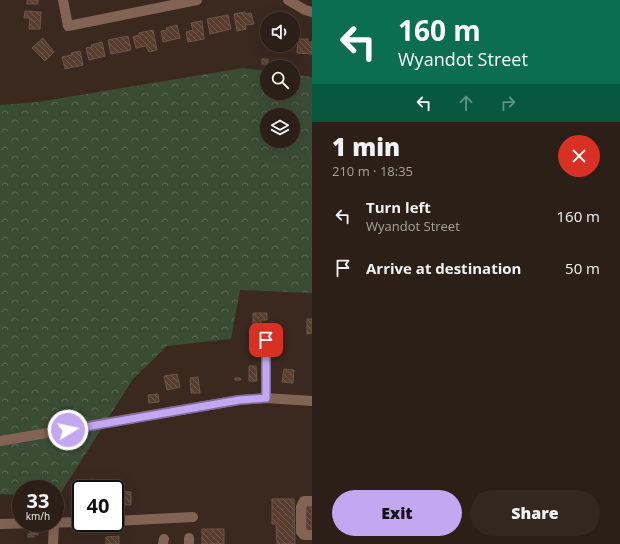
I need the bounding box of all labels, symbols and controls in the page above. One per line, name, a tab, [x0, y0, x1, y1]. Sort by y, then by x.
text: 160 m	[398, 11, 481, 49]
map controls	[260, 12, 300, 148]
button: sound	[260, 12, 300, 52]
icon: left	[332, 16, 384, 68]
text: Wyandot Street	[398, 47, 528, 71]
button: search	[260, 60, 300, 100]
icon: left	[413, 92, 435, 114]
icon: ahead	[455, 92, 477, 114]
icon: right	[497, 92, 519, 114]
button: layers	[260, 108, 300, 148]
text: 1 min	[332, 130, 400, 163]
button: close	[558, 135, 600, 177]
text: 210 m · 18:35	[332, 162, 413, 180]
text: Turn left	[366, 197, 431, 217]
icon: left	[332, 205, 354, 227]
text: 160 m	[556, 206, 600, 226]
text: Wyandot Street	[366, 217, 460, 235]
icon: arrive	[332, 257, 354, 279]
text: Arrive at destination	[366, 258, 521, 278]
text: 50 m	[565, 258, 600, 278]
pin	[249, 323, 283, 357]
icon: arrive	[255, 329, 277, 351]
position arrow	[47, 409, 89, 451]
speed limit sign: 40	[72, 480, 124, 532]
text: 33	[27, 487, 49, 514]
button: Exit	[332, 490, 462, 536]
button: Share	[470, 490, 600, 536]
text: km/h	[26, 509, 50, 523]

